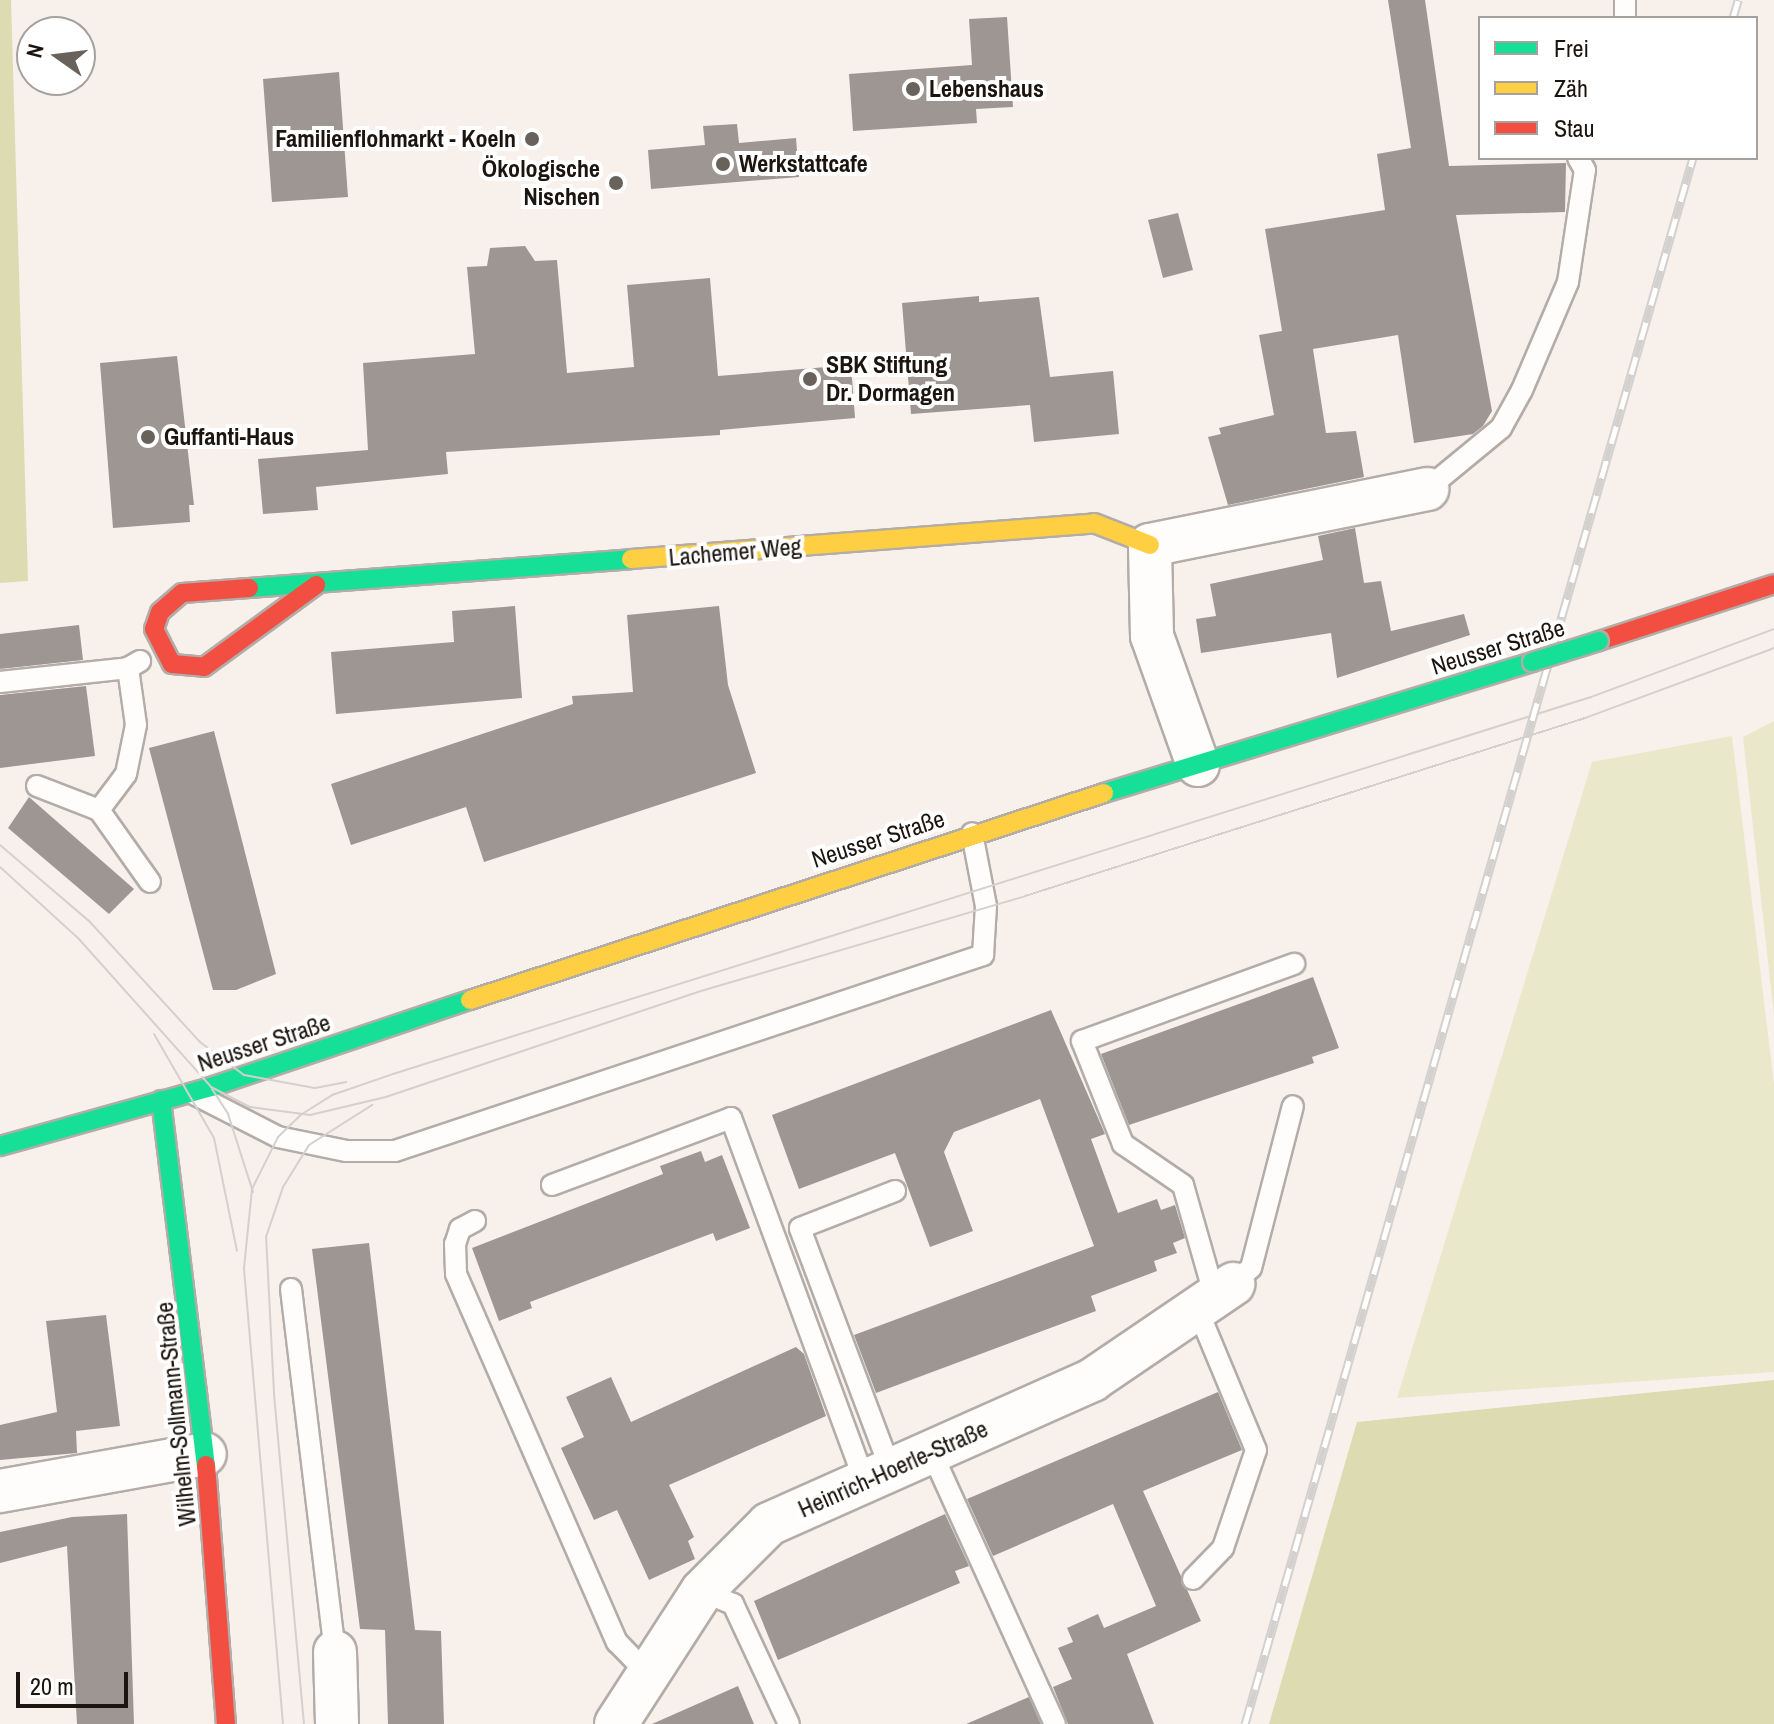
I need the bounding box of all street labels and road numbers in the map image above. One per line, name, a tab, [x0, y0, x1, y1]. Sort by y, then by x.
street label: Lachemer Weg	[667, 532, 803, 572]
street label: Neusser Straße	[1428, 613, 1568, 681]
street label: Neusser Straße	[808, 804, 948, 874]
street label: Neusser Straße	[194, 1008, 334, 1078]
street label: Wilhelm-Sollmann-Straße	[150, 1300, 202, 1528]
street label: Heinrich-Hoerle-Straße	[794, 1414, 992, 1524]

